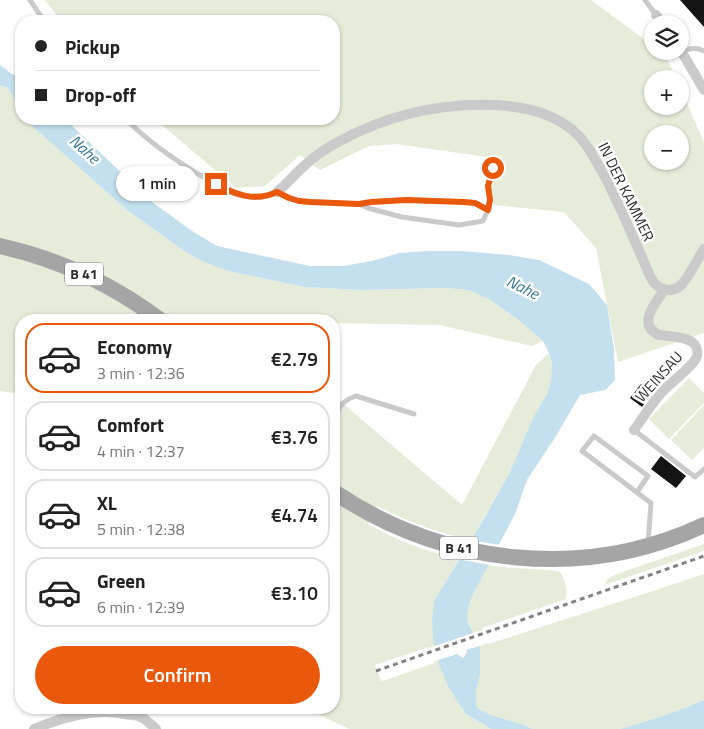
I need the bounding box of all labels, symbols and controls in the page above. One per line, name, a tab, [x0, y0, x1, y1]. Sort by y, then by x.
map controls	[644, 15, 689, 170]
button: layers	[644, 15, 689, 60]
text: Pickup	[65, 32, 120, 61]
button: +	[644, 70, 689, 115]
text: Drop-off	[65, 80, 136, 109]
button: −	[644, 125, 689, 170]
water label: Nahe	[65, 129, 107, 170]
street label: IN DER KAMMER	[592, 138, 660, 245]
route start	[482, 157, 504, 179]
callout: 1 min	[116, 166, 198, 202]
text: 1 min	[138, 171, 176, 195]
route end	[205, 173, 227, 195]
road number: B 41	[65, 262, 103, 286]
water label: Nahe	[503, 269, 545, 306]
text: Economy	[97, 332, 172, 361]
icon: car	[37, 336, 82, 381]
text: €2.79	[271, 344, 318, 373]
street label: WEINSAU	[629, 346, 688, 407]
text: 3 min · 12:36	[97, 361, 185, 385]
text: Comfort	[97, 410, 164, 439]
icon: car	[37, 414, 82, 459]
text: €3.76	[271, 422, 318, 451]
text: 4 min · 12:37	[97, 439, 185, 463]
text: XL	[97, 488, 117, 517]
icon: car	[37, 492, 82, 537]
text: €4.74	[271, 500, 318, 529]
text: 5 min · 12:38	[97, 517, 185, 541]
road number: B 41	[440, 536, 478, 560]
text: Green	[97, 566, 146, 595]
icon: car	[37, 570, 82, 615]
text: €3.10	[271, 578, 318, 607]
text: 6 min · 12:39	[97, 595, 185, 619]
button: Confirm	[35, 646, 320, 704]

